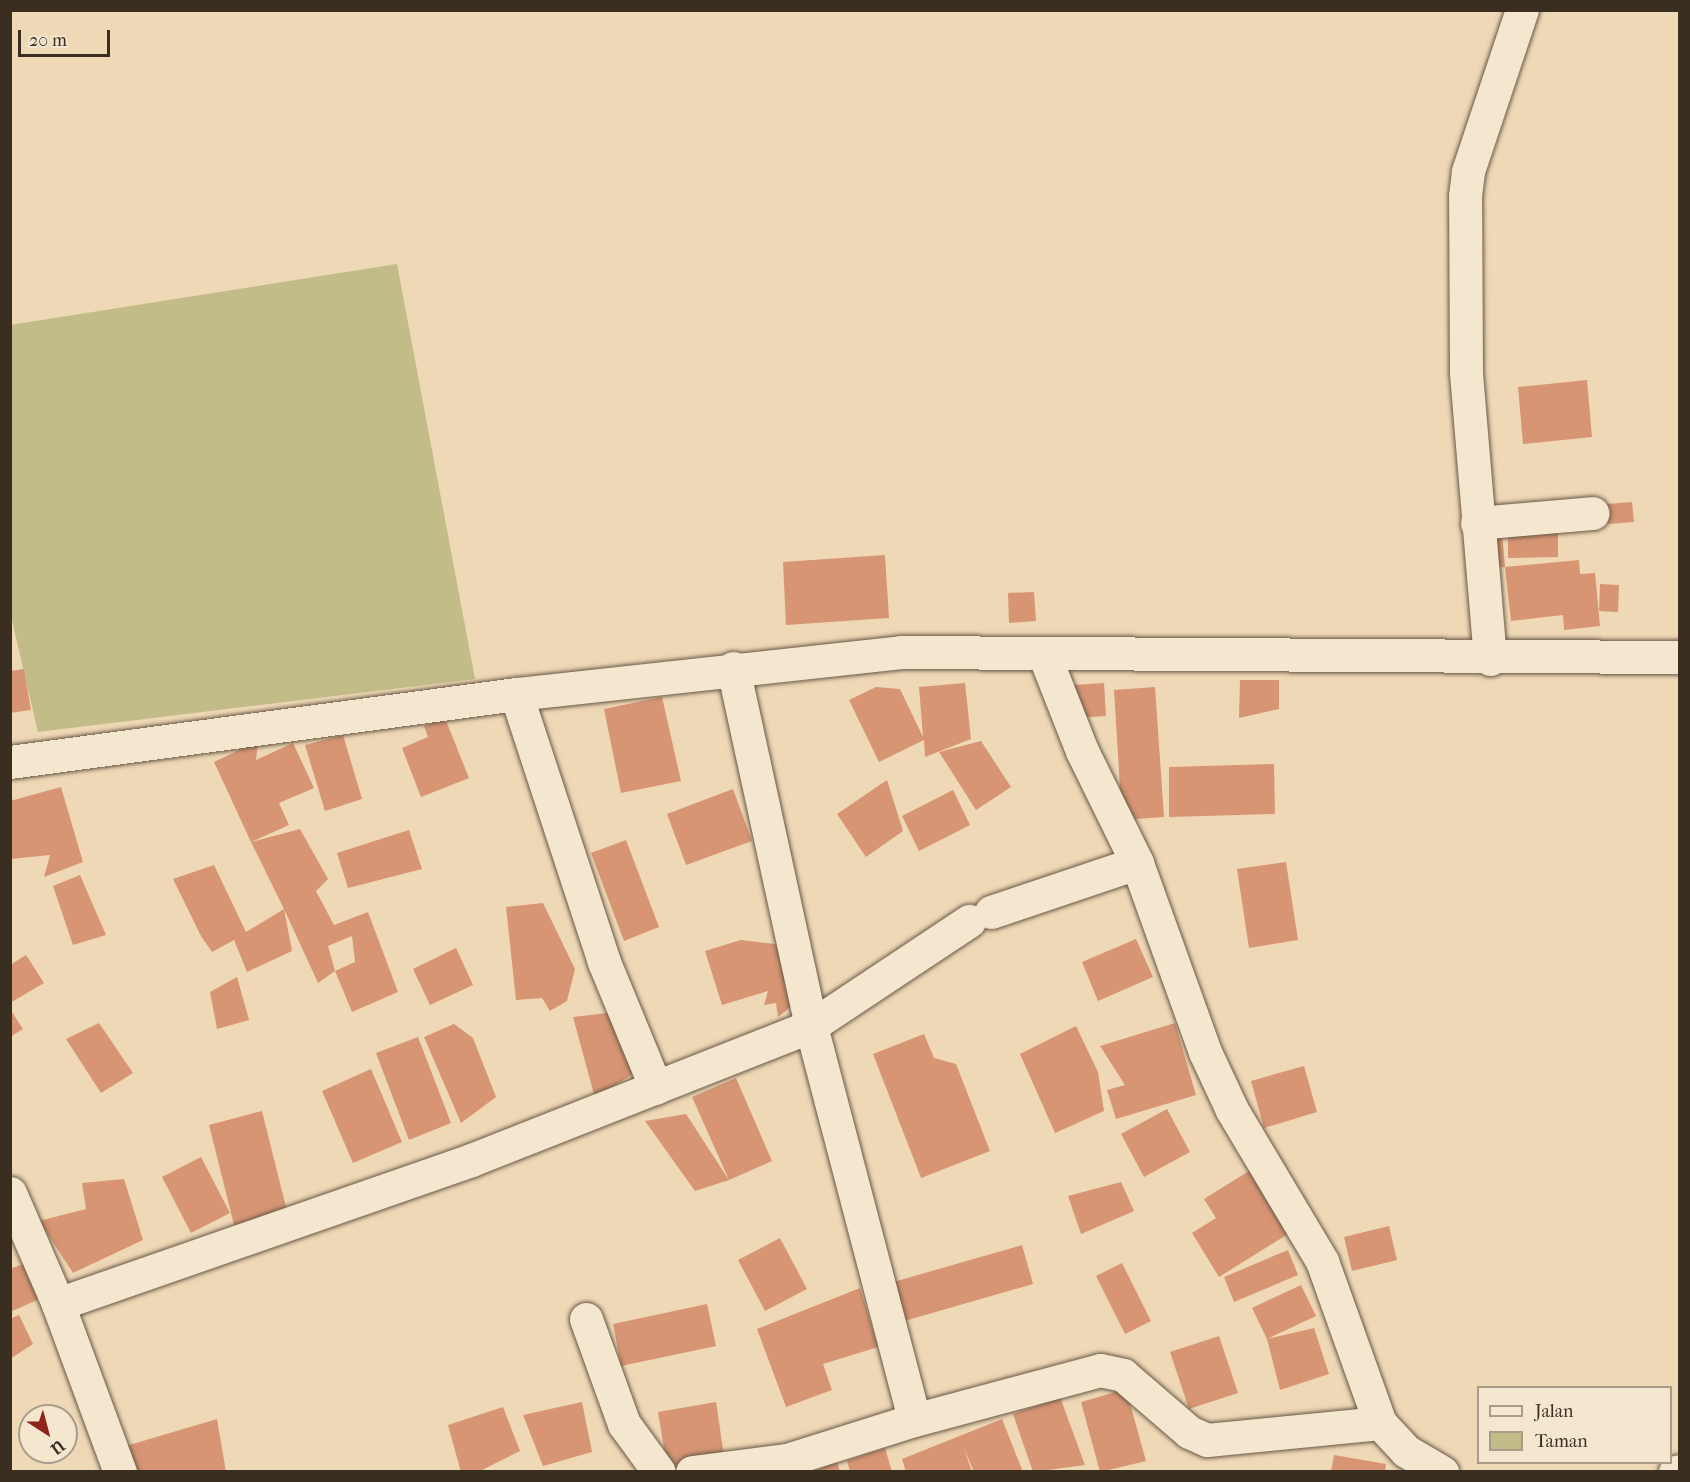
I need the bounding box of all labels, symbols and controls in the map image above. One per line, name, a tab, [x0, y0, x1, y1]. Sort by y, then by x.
scale bar	[21, 18, 112, 56]
text: 20 m	[29, 30, 67, 51]
legend	[1477, 1386, 1672, 1464]
text: Jalan	[1535, 1401, 1573, 1422]
north arrow	[18, 1404, 78, 1464]
text: Taman	[1535, 1431, 1588, 1452]
text: U	[47, 1436, 68, 1459]

